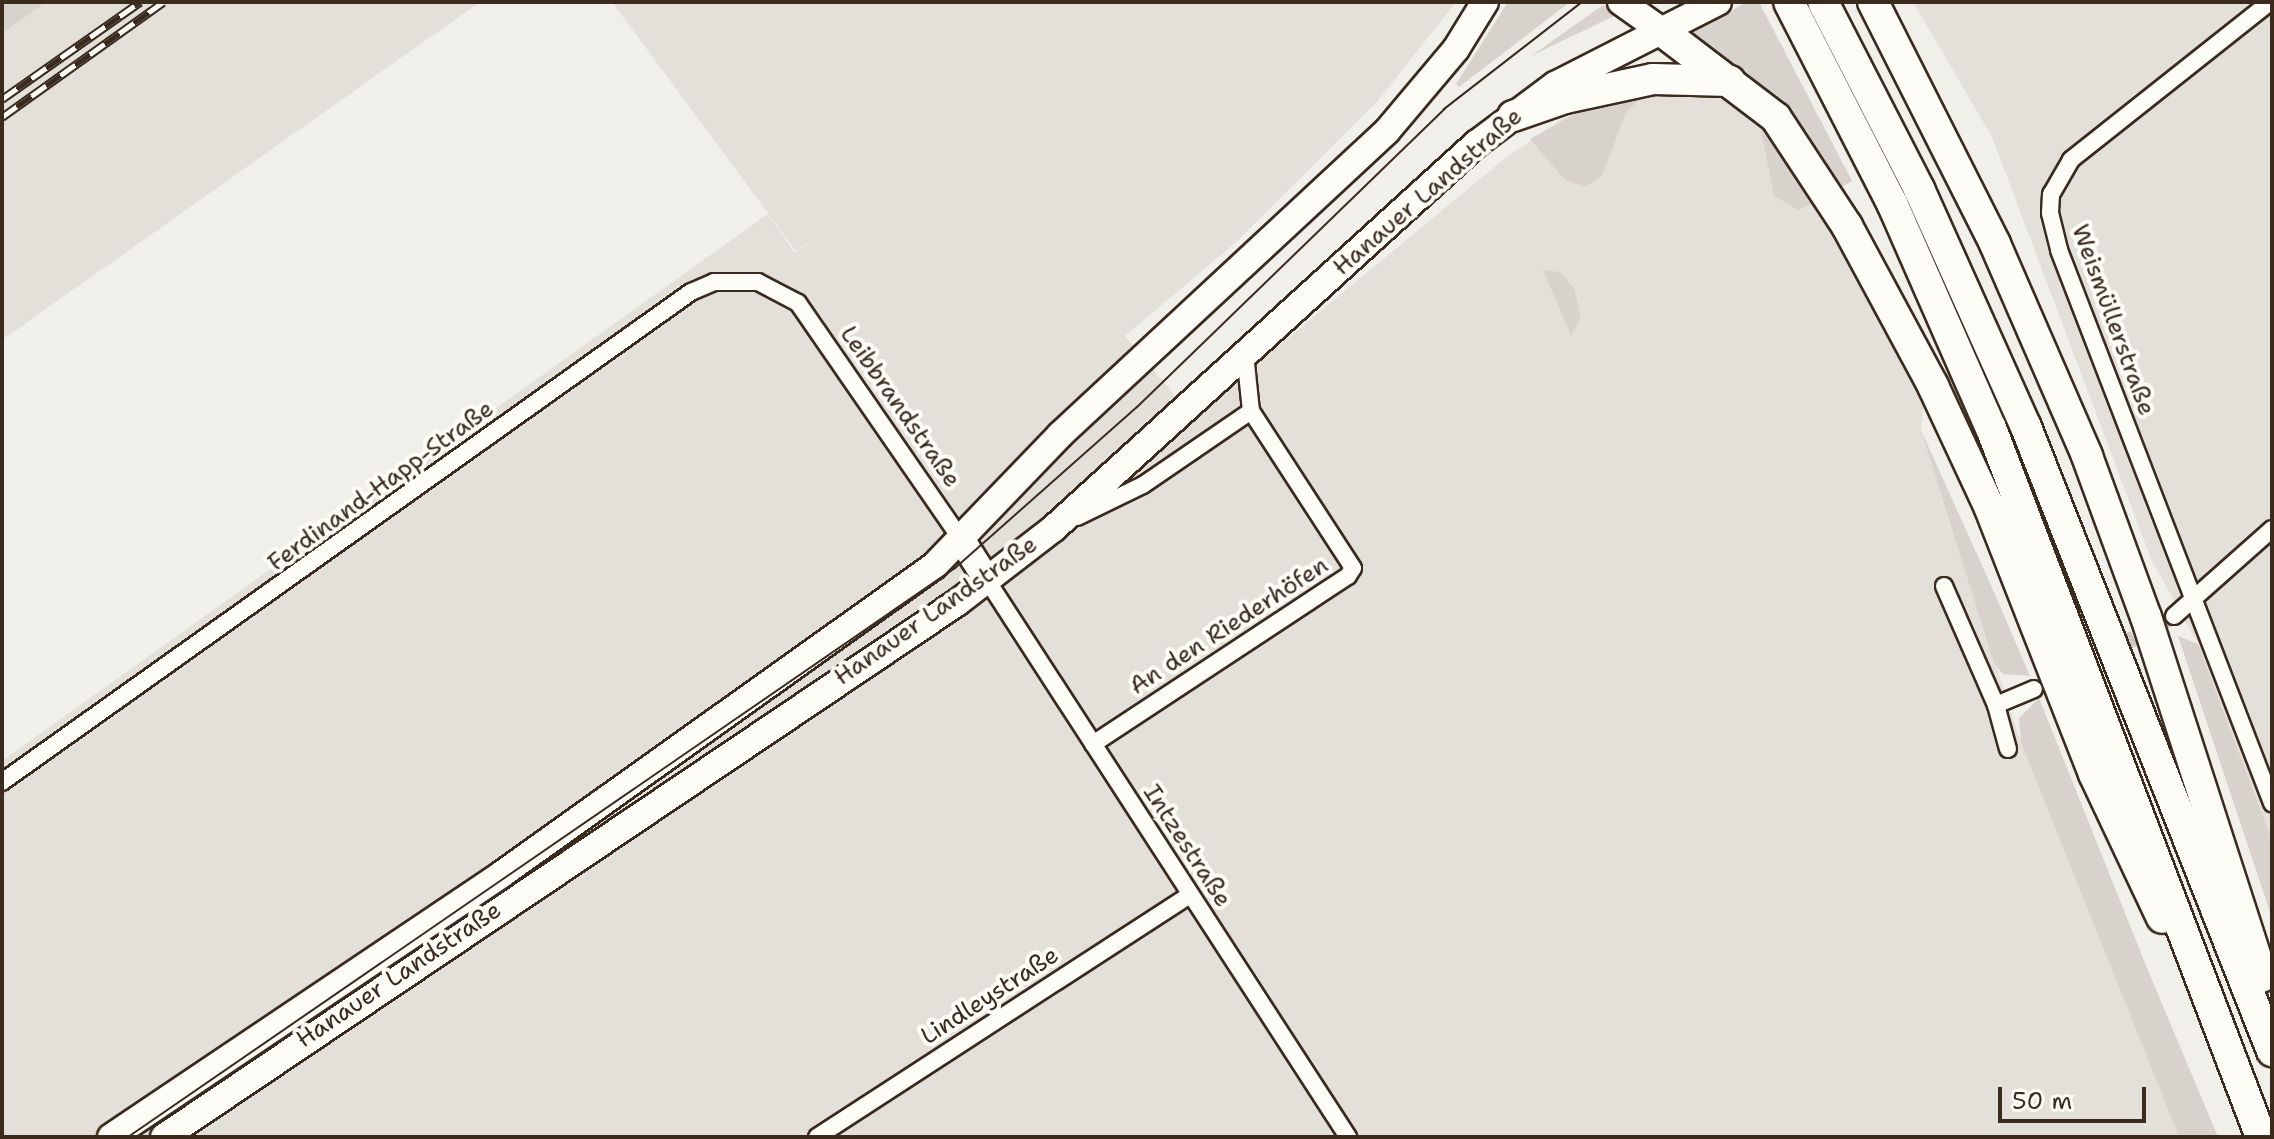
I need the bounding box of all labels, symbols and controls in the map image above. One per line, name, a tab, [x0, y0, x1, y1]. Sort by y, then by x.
street label: Hanauer Landstraße	[1328, 102, 1528, 282]
street label: Weismüllerstraße	[2065, 221, 2161, 419]
street label: Leibbrandstraße	[834, 321, 966, 493]
street label: Ferdinand-Happ-Straße	[263, 394, 499, 578]
street label: Hanauer Landstraße	[829, 530, 1043, 692]
street label: An den Riederhöfen	[1124, 551, 1334, 701]
street label: Intzestraße	[1137, 779, 1237, 913]
street label: Hanauer Landstraße	[291, 896, 507, 1054]
street label: Lindleystraße	[916, 941, 1064, 1051]
scale bar	[2002, 1071, 2150, 1121]
text: 50 m	[2012, 1085, 2072, 1117]

